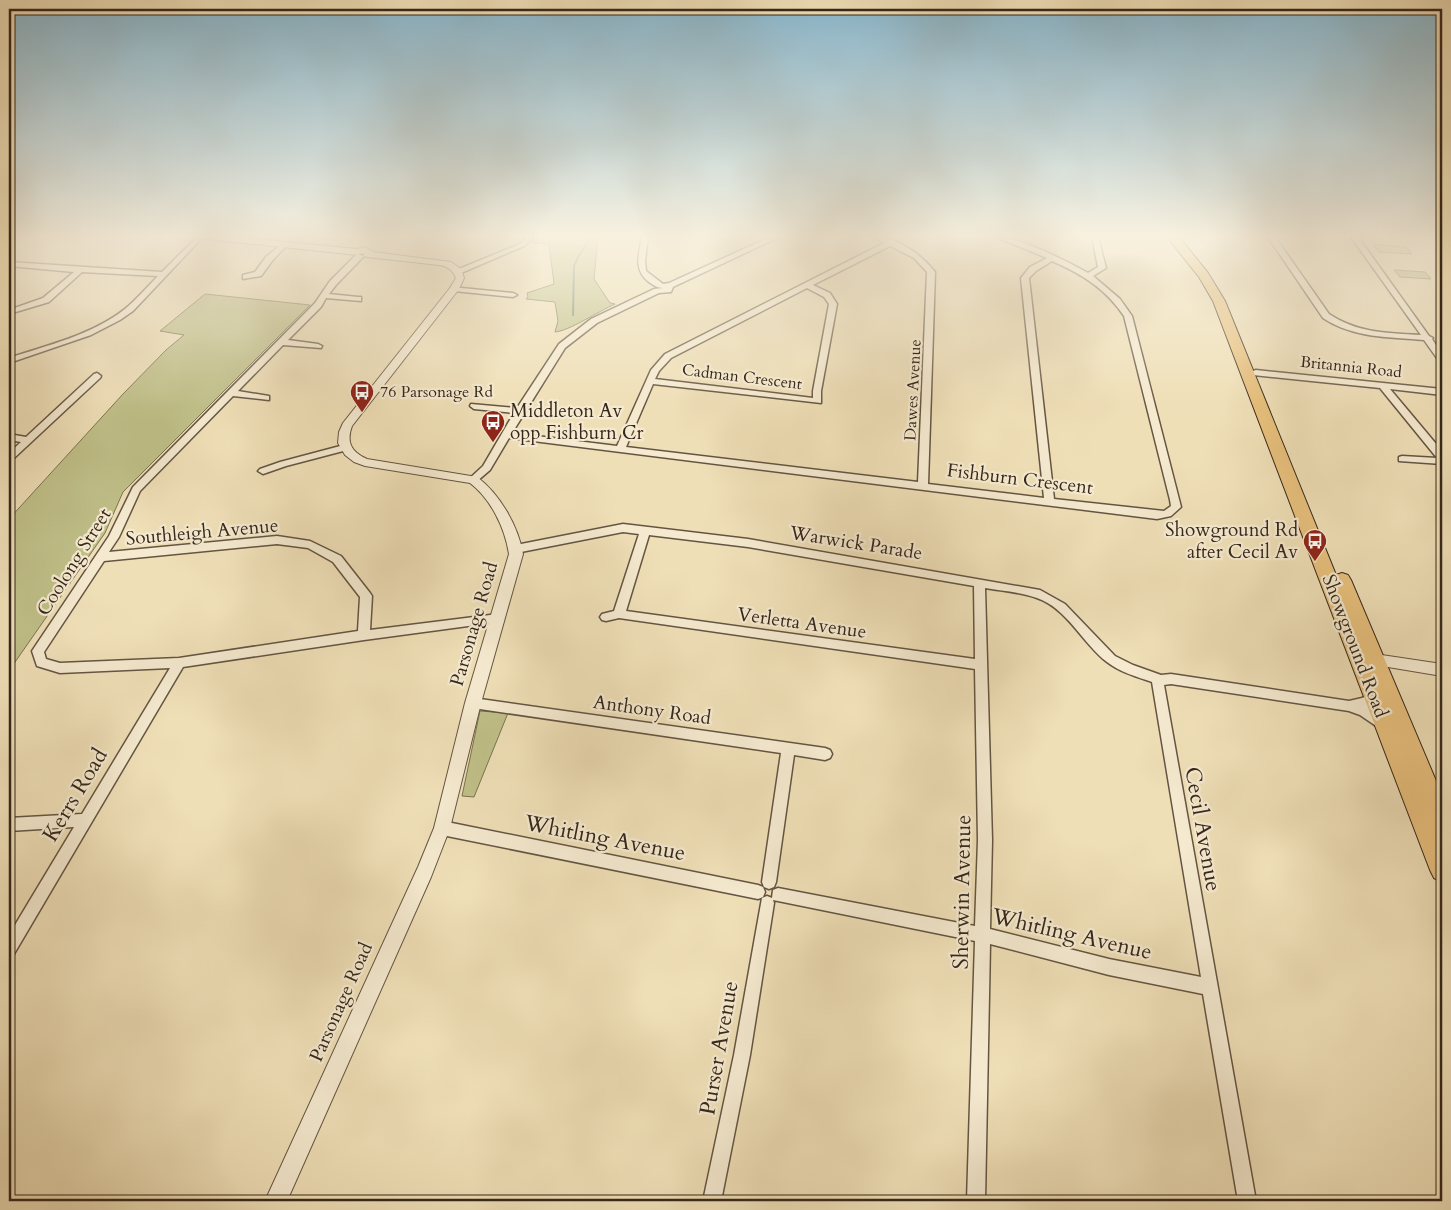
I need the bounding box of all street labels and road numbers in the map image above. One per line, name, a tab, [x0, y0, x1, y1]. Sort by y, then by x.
street label: Dawes Avenue	[899, 339, 927, 441]
street label: Britannia Road	[1299, 351, 1403, 383]
street label: Cadman Crescent	[681, 359, 803, 395]
street label: Fishburn Crescent	[945, 457, 1095, 501]
street label: Coolong Street	[31, 503, 117, 621]
street label: Southleigh Avenue	[125, 512, 279, 552]
street label: Warwick Parade	[787, 520, 924, 566]
street label: Parsonage Road	[444, 559, 504, 689]
street label: Showground Road	[1316, 571, 1394, 721]
street label: Verletta Avenue	[736, 601, 868, 645]
street label: Anthony Road	[591, 689, 713, 731]
street label: Kerrs Road	[35, 742, 115, 847]
street label: Cecil Avenue	[1177, 764, 1229, 894]
street label: Whitling Avenue	[521, 807, 688, 868]
street label: Sherwin Avenue	[946, 814, 978, 970]
street label: Whitling Avenue	[988, 901, 1155, 967]
street label: Parsonage Road	[303, 938, 379, 1066]
street label: Purser Avenue	[692, 979, 746, 1117]

